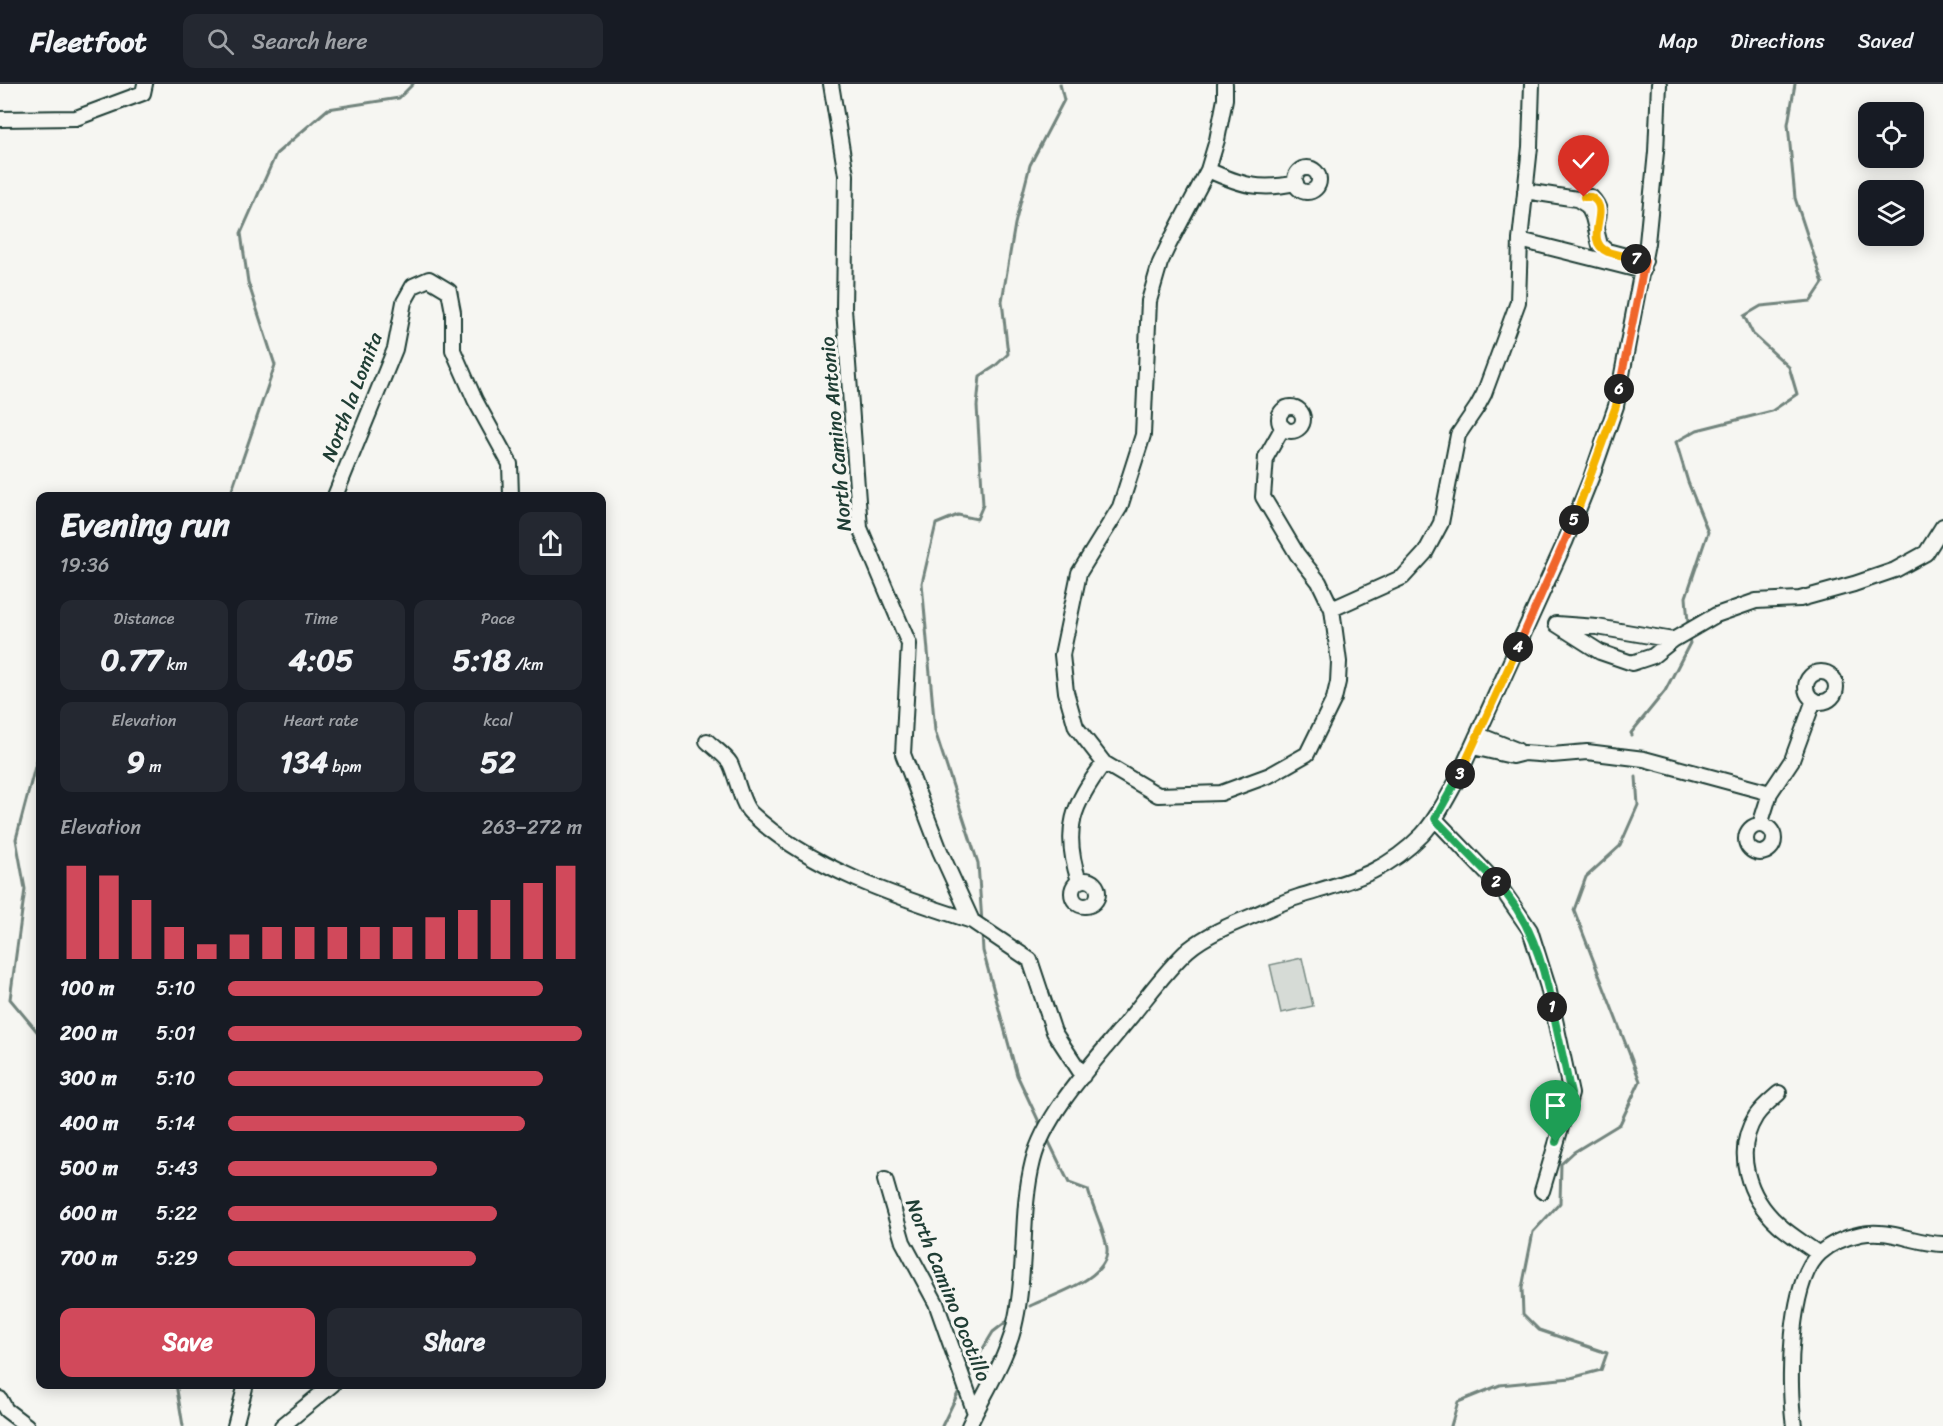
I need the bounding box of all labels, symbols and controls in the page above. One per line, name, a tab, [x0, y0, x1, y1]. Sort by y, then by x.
search box	[183, 14, 603, 68]
text: Fleetfoot	[30, 17, 147, 66]
text: Search here	[252, 22, 368, 61]
text: Map	[1659, 22, 1697, 60]
text: Directions	[1730, 22, 1825, 60]
text: Saved	[1858, 22, 1913, 60]
icon: search	[204, 25, 237, 58]
map controls	[1858, 102, 1924, 246]
button: locate	[1858, 102, 1924, 168]
pin	[1558, 135, 1609, 197]
icon: check	[1567, 144, 1600, 177]
button: layers	[1858, 180, 1924, 246]
pin: 7	[1621, 244, 1651, 274]
text: 7	[1631, 244, 1641, 273]
street label: North la Lomita	[311, 326, 393, 467]
street label: North Camino Antonio	[810, 335, 862, 533]
pin: 6	[1604, 374, 1634, 404]
text: 6	[1614, 374, 1624, 403]
text: Evening run	[60, 496, 230, 554]
pin: 5	[1559, 505, 1589, 535]
text: 5	[1569, 505, 1579, 534]
button: share	[519, 512, 582, 575]
text: 19:36	[60, 548, 109, 583]
text: Distance	[114, 604, 174, 633]
text: Time	[304, 604, 338, 633]
text: Pace	[481, 604, 515, 633]
pin: 4	[1503, 632, 1533, 662]
text: 4	[1513, 632, 1523, 661]
text: 0.77	[100, 633, 163, 687]
text: 4:05	[288, 633, 354, 687]
text: 5:18	[452, 633, 511, 687]
text: km	[163, 650, 188, 679]
text: /km	[511, 650, 544, 679]
text: Elevation	[112, 706, 176, 735]
text: Heart rate	[283, 706, 359, 735]
text: kcal	[483, 706, 513, 735]
text: 9	[127, 735, 145, 789]
text: 134	[280, 735, 328, 789]
text: 52	[480, 735, 516, 789]
text: m	[145, 752, 161, 781]
text: bpm	[328, 752, 362, 781]
pin: 3	[1445, 759, 1475, 789]
text: 3	[1456, 759, 1464, 788]
text: Elevation	[60, 810, 141, 845]
text: 263–272 m	[482, 810, 582, 845]
pin: 2	[1481, 867, 1511, 897]
text: 2	[1491, 867, 1501, 896]
text: 100 m	[60, 971, 114, 1006]
text: 5:10	[156, 971, 195, 1006]
pin: 1	[1537, 992, 1567, 1022]
text: 1	[1549, 992, 1555, 1021]
text: 200 m	[60, 1016, 117, 1051]
text: 5:01	[156, 1016, 195, 1051]
text: 300 m	[60, 1061, 117, 1096]
text: 5:10	[156, 1061, 195, 1096]
pin	[1530, 1080, 1581, 1142]
icon: arrive	[1539, 1089, 1572, 1122]
text: 400 m	[60, 1106, 118, 1141]
text: 5:14	[156, 1106, 195, 1141]
text: 500 m	[60, 1151, 118, 1186]
text: 5:43	[156, 1151, 198, 1186]
street label: North Camino Ocotillo	[895, 1193, 1001, 1387]
text: 600 m	[60, 1196, 117, 1231]
text: 5:22	[156, 1196, 197, 1231]
text: 700 m	[60, 1241, 117, 1276]
text: 5:29	[156, 1241, 198, 1276]
button: Save	[60, 1308, 315, 1377]
button: Share	[327, 1308, 582, 1377]

